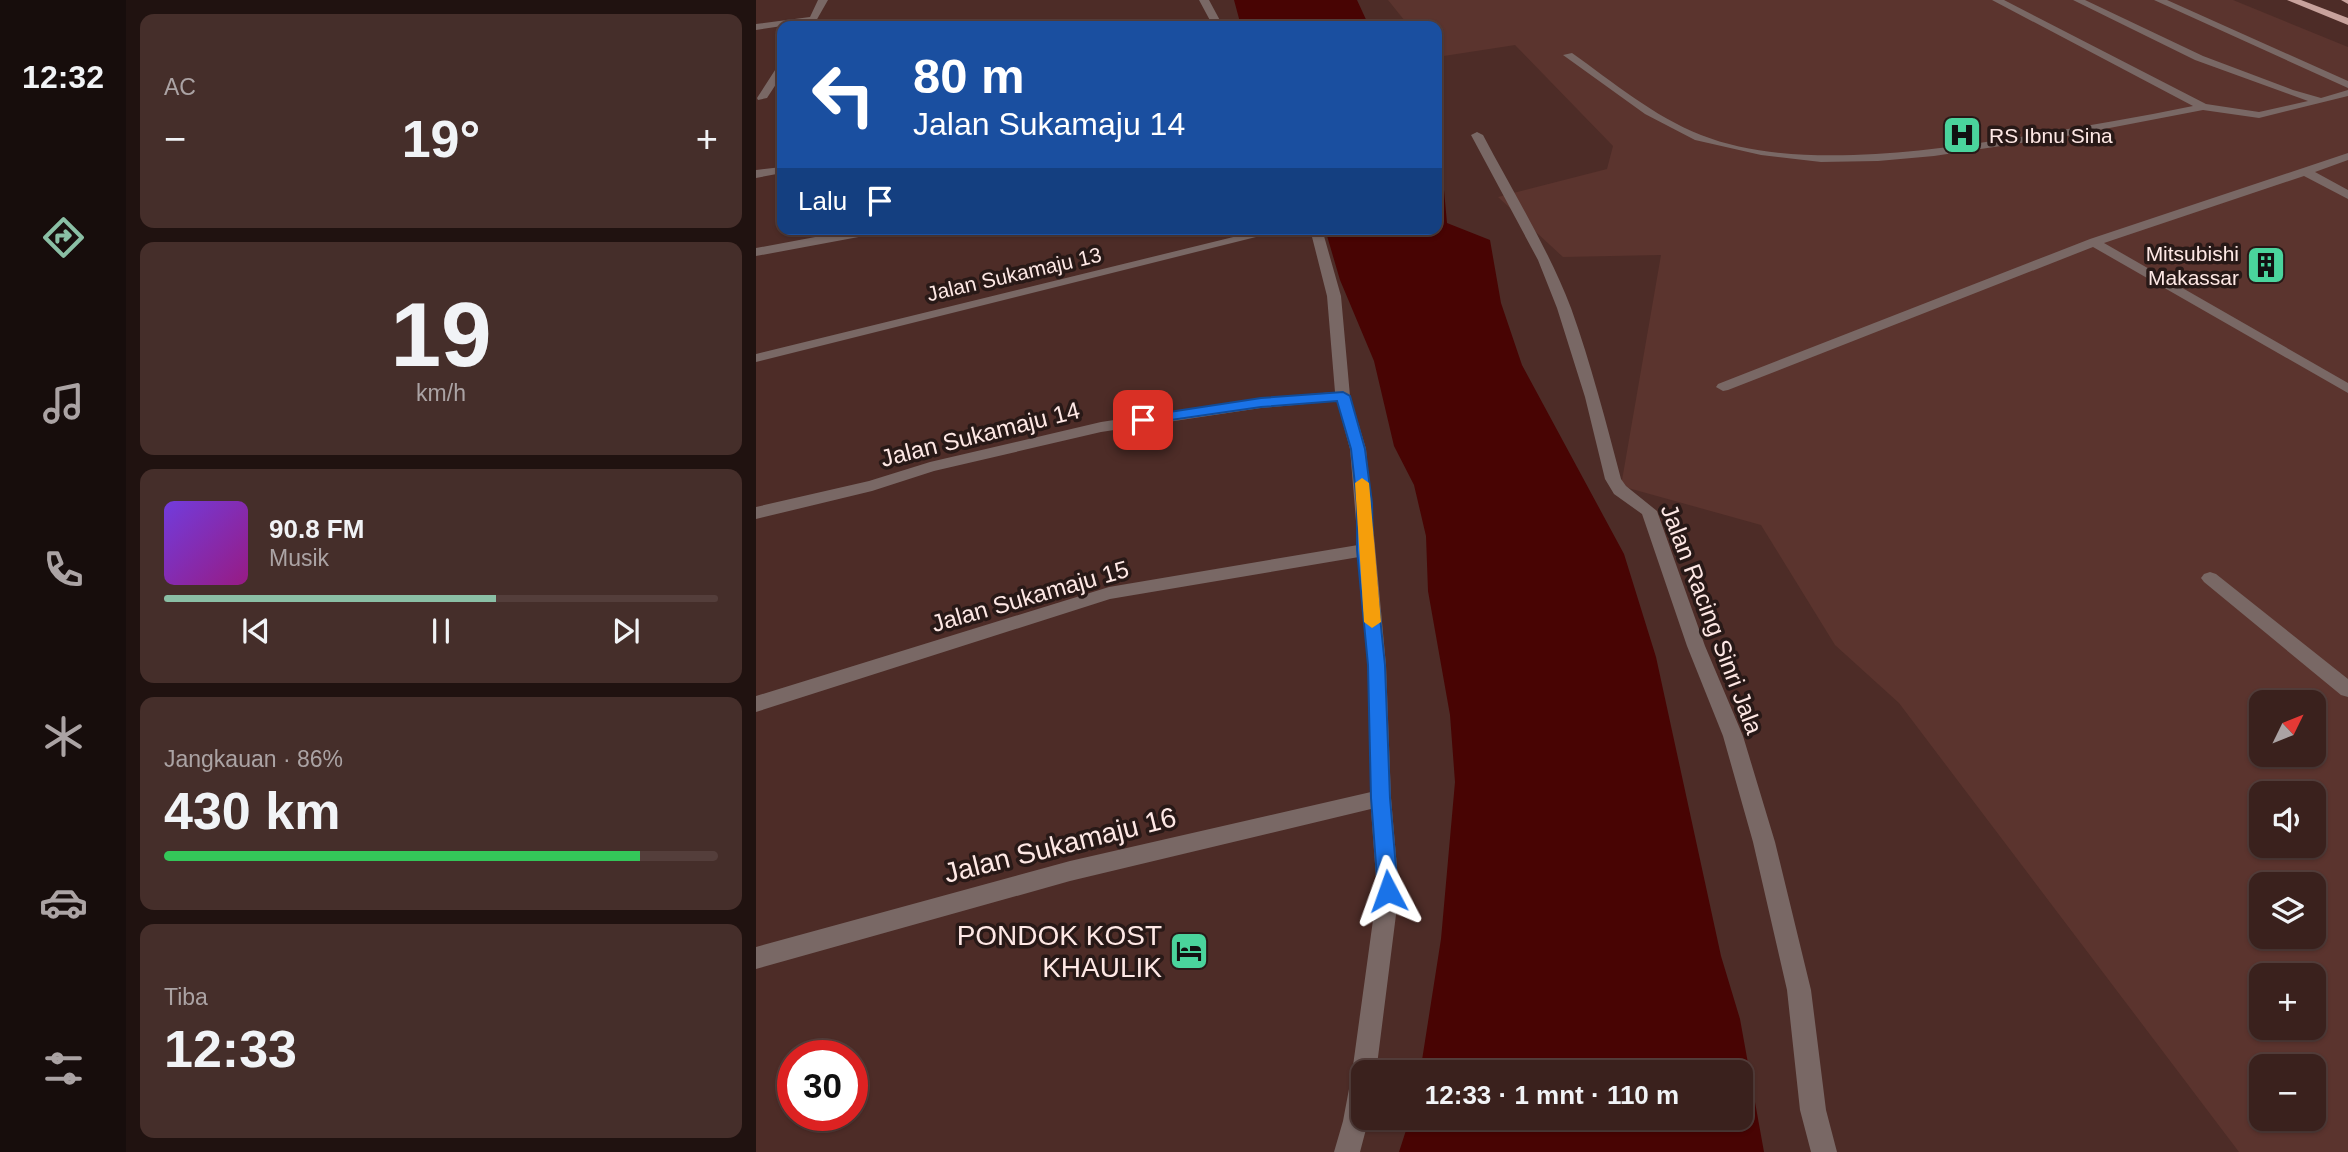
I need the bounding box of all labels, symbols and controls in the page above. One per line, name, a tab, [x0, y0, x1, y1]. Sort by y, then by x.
icon: left	[798, 49, 889, 140]
text: 80 m	[913, 49, 1025, 103]
text: 12:32	[22, 59, 104, 95]
text: AC	[164, 74, 196, 100]
text: Jalan Sukamaju 14	[913, 106, 1185, 142]
text: 19°	[402, 110, 480, 168]
hospital icon: RS Ibnu Sina	[1941, 114, 1983, 156]
text: −	[164, 118, 186, 160]
text: +	[696, 118, 718, 160]
place label: RS Ibnu Sina	[1989, 124, 2113, 147]
icon: arrive	[861, 182, 899, 220]
text: Lalu	[798, 186, 847, 216]
icon: directions	[39, 213, 88, 262]
place label: Mitsubishi Makassar	[2146, 242, 2239, 289]
street label: Jalan Sukamaju 13	[924, 243, 1104, 305]
building icon: Mitsubishi Makassar	[2245, 244, 2287, 286]
text: 19	[390, 284, 492, 385]
icon: music	[39, 379, 88, 428]
text: km/h	[416, 380, 466, 406]
pin	[1113, 390, 1173, 450]
street label: Jalan Sukamaju 14	[878, 396, 1082, 472]
icon: arrive	[1124, 401, 1162, 439]
street label: Jalan Racing Sinri Jala	[1656, 500, 1769, 738]
text: 90.8 FM	[269, 514, 364, 544]
icon: phone	[39, 545, 88, 594]
text: Musik	[269, 545, 329, 571]
street label: Jalan Sukamaju 15	[928, 555, 1132, 637]
icon: previous	[237, 612, 275, 650]
icon: pause	[422, 612, 460, 650]
icon: next	[607, 612, 645, 650]
north arrow	[2249, 690, 2326, 766]
map controls	[2249, 690, 2326, 1131]
icon: climate	[39, 712, 88, 761]
text: Jangkauan · 86%	[164, 746, 343, 772]
button: sound	[2249, 781, 2326, 858]
text: 430 km	[164, 782, 340, 840]
street label: Jalan Sukamaju 16	[941, 801, 1179, 889]
position arrow	[1351, 854, 1425, 928]
button: layers	[2249, 872, 2326, 949]
icon: car	[39, 878, 88, 927]
place label: PONDOK KOST KHAULIK	[957, 920, 1162, 983]
hotel icon: PONDOK KOST KHAULIK	[1168, 930, 1210, 972]
button: +	[2249, 963, 2326, 1040]
text: Tiba	[164, 984, 208, 1010]
text: 12:33	[164, 1020, 297, 1078]
speed limit sign: 30	[777, 1040, 868, 1131]
icon: filters	[39, 1044, 88, 1093]
button: −	[2249, 1054, 2326, 1131]
text: 12:33 · 1 mnt · 110 m	[1425, 1080, 1679, 1110]

